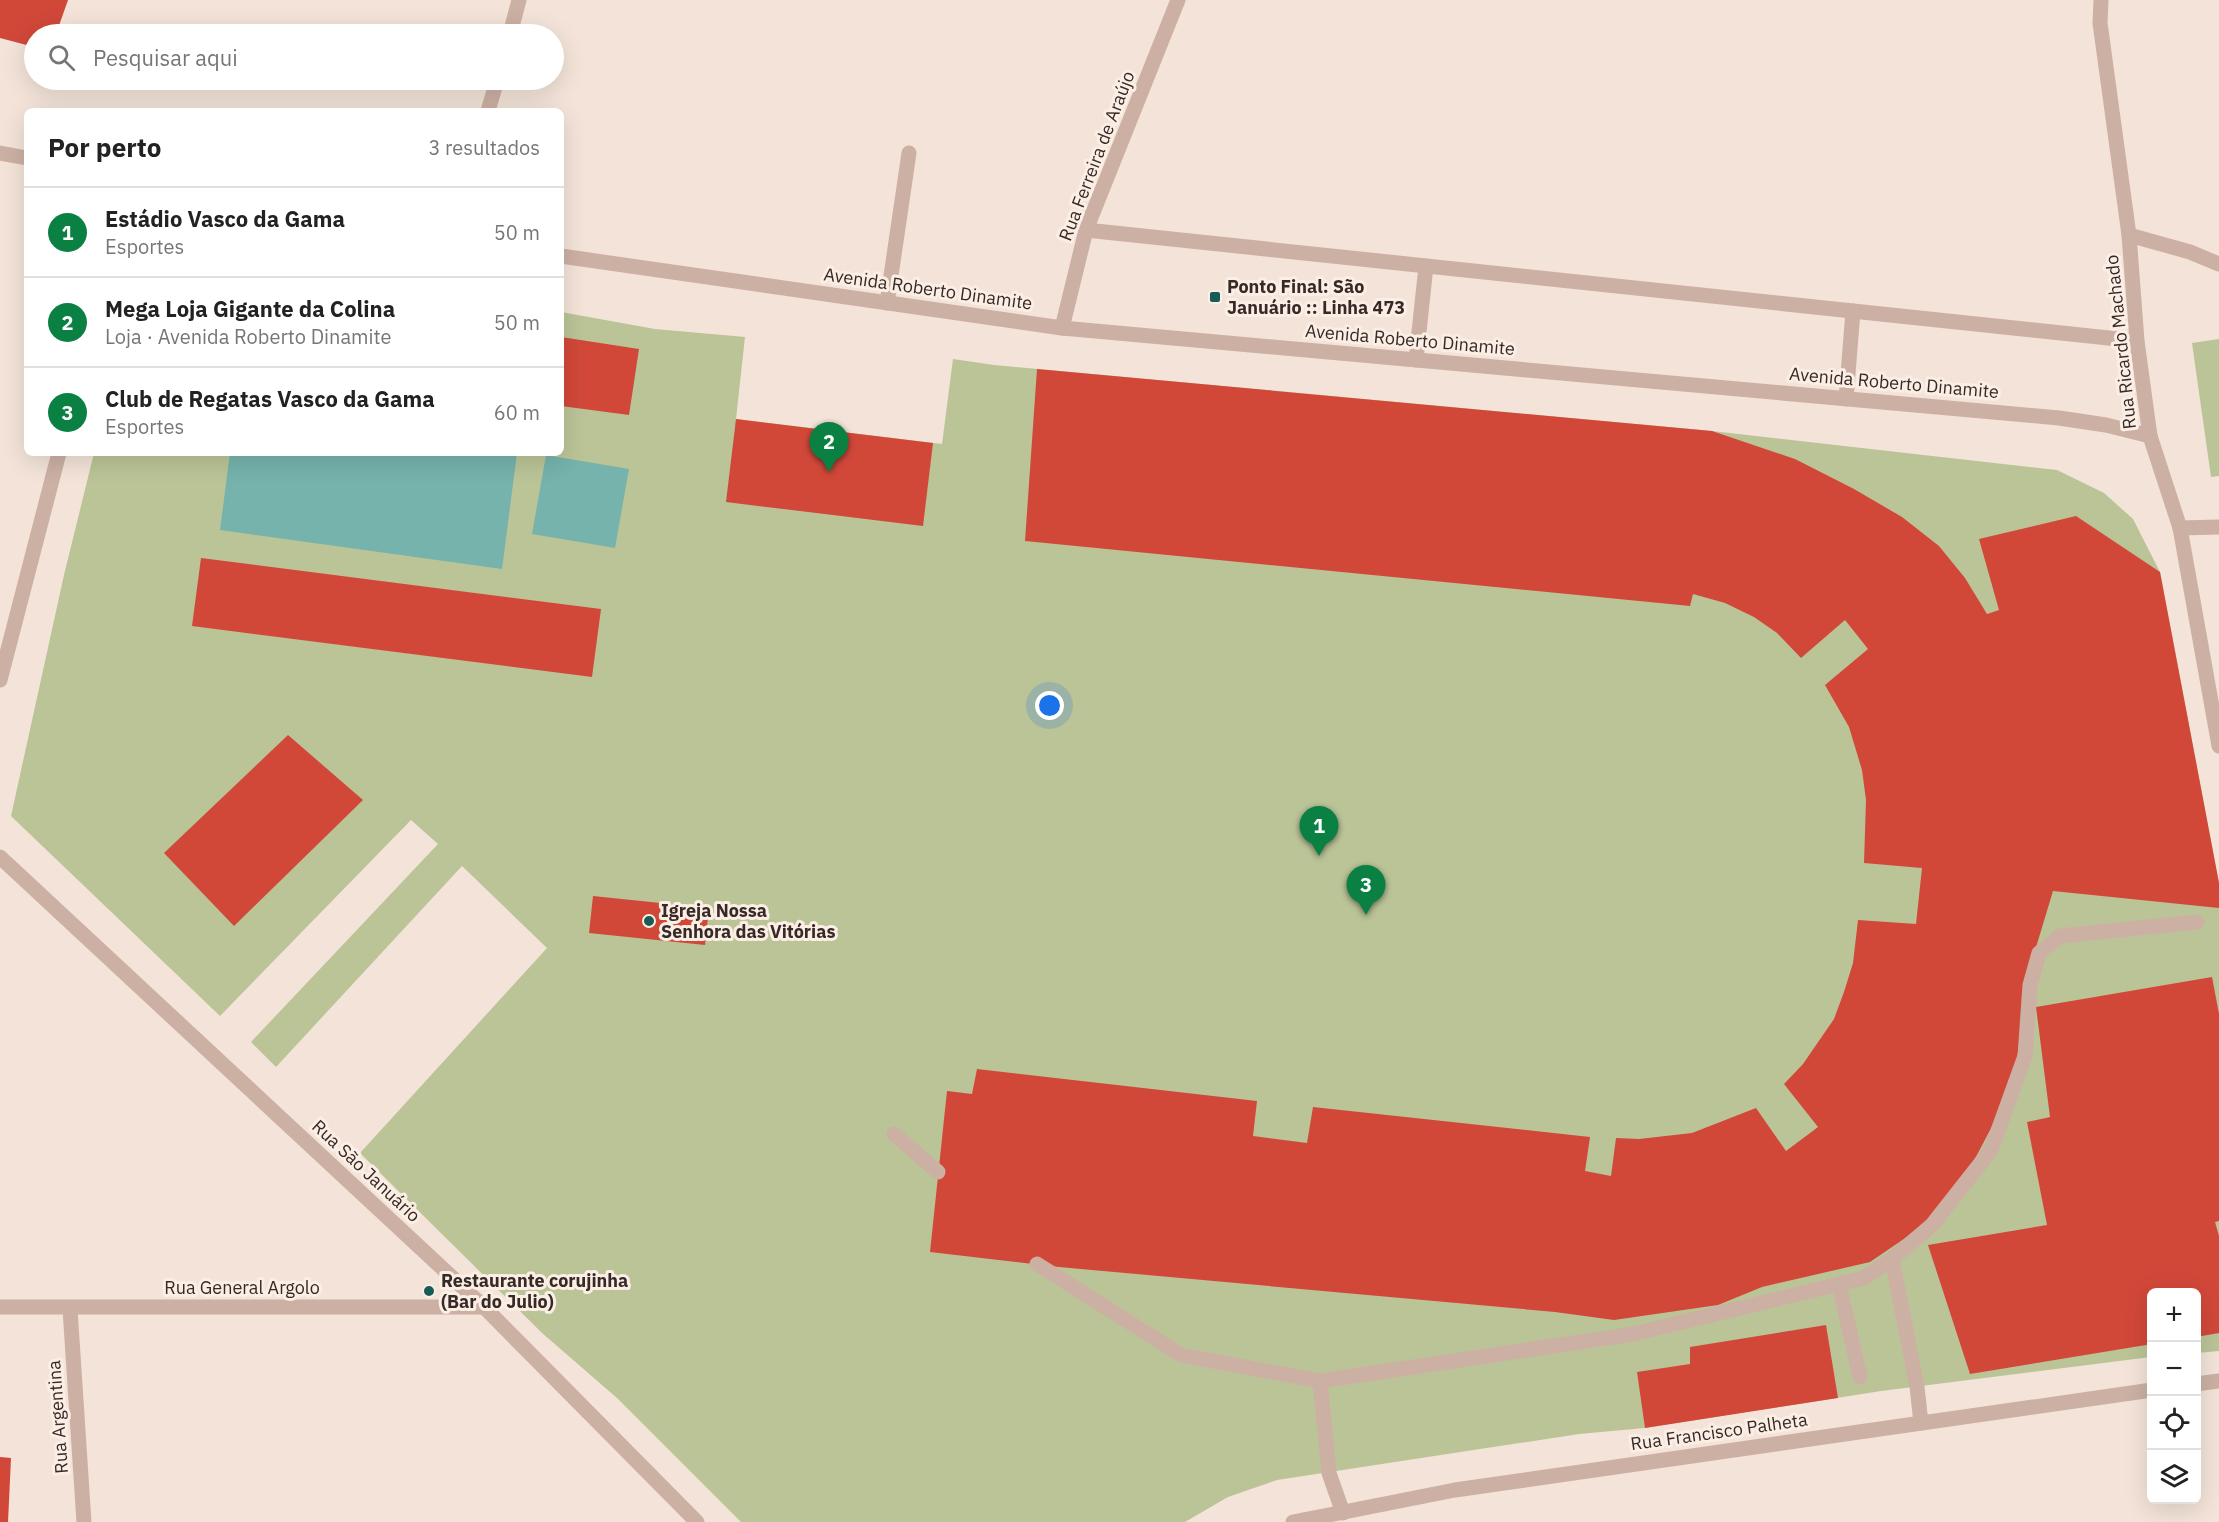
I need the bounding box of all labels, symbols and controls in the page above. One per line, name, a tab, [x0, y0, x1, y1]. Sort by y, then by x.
search box	[24, 24, 564, 90]
icon: search	[45, 41, 78, 74]
text: Pesquisar aqui	[93, 43, 238, 72]
street label: Rua Ferreira de Araújo	[1054, 68, 1140, 244]
text: Por perto	[48, 130, 161, 164]
text: 3 resultados	[428, 134, 540, 161]
text: Estádio Vasco da Gama	[105, 204, 345, 233]
text: 1	[62, 219, 74, 246]
text: 50 m	[494, 219, 540, 246]
text: Esportes	[105, 233, 184, 260]
street label: Rua Ricardo Machado	[2100, 254, 2141, 430]
street label: Avenida Roberto Dinamite	[822, 262, 1034, 315]
place label: Ponto Final: São Januário :: Linha 473	[1227, 275, 1405, 319]
marker: Ponto Final: São Januário :: Linha 473	[1208, 290, 1222, 304]
text: Mega Loja Gigante da Colina	[105, 294, 395, 323]
text: 2	[62, 309, 74, 336]
text: 50 m	[494, 309, 540, 336]
street label: Avenida Roberto Dinamite	[1304, 319, 1516, 360]
text: Loja · Avenida Roberto Dinamite	[105, 323, 392, 350]
street label: Avenida Roberto Dinamite	[1788, 362, 2000, 403]
text: Club de Regatas Vasco da Gama	[105, 384, 435, 413]
text: 3	[62, 399, 74, 426]
text: 60 m	[494, 399, 540, 426]
text: Esportes	[105, 413, 184, 440]
pin: 2	[810, 422, 848, 472]
your location	[1035, 691, 1064, 720]
pin: 1	[1300, 806, 1338, 856]
pin: 3	[1346, 866, 1386, 915]
place label: Igreja Nossa Senhora das Vitórias	[661, 899, 836, 943]
marker: Igreja Nossa Senhora das Vitórias	[642, 914, 656, 928]
street label: Rua São Januário	[307, 1114, 425, 1227]
place label: Restaurante corujinha (Bar do Julio)	[441, 1269, 628, 1313]
street label: Rua General Argolo	[164, 1276, 320, 1299]
marker: Restaurante corujinha (Bar do Julio)	[422, 1284, 436, 1298]
map controls	[2147, 1288, 2201, 1504]
button: +	[2147, 1288, 2201, 1342]
button: −	[2147, 1342, 2201, 1396]
street label: Rua Argentina	[42, 1359, 73, 1474]
button: locate	[2147, 1396, 2201, 1450]
street label: Rua Francisco Palheta	[1629, 1408, 1809, 1455]
button: layers	[2147, 1450, 2201, 1504]

